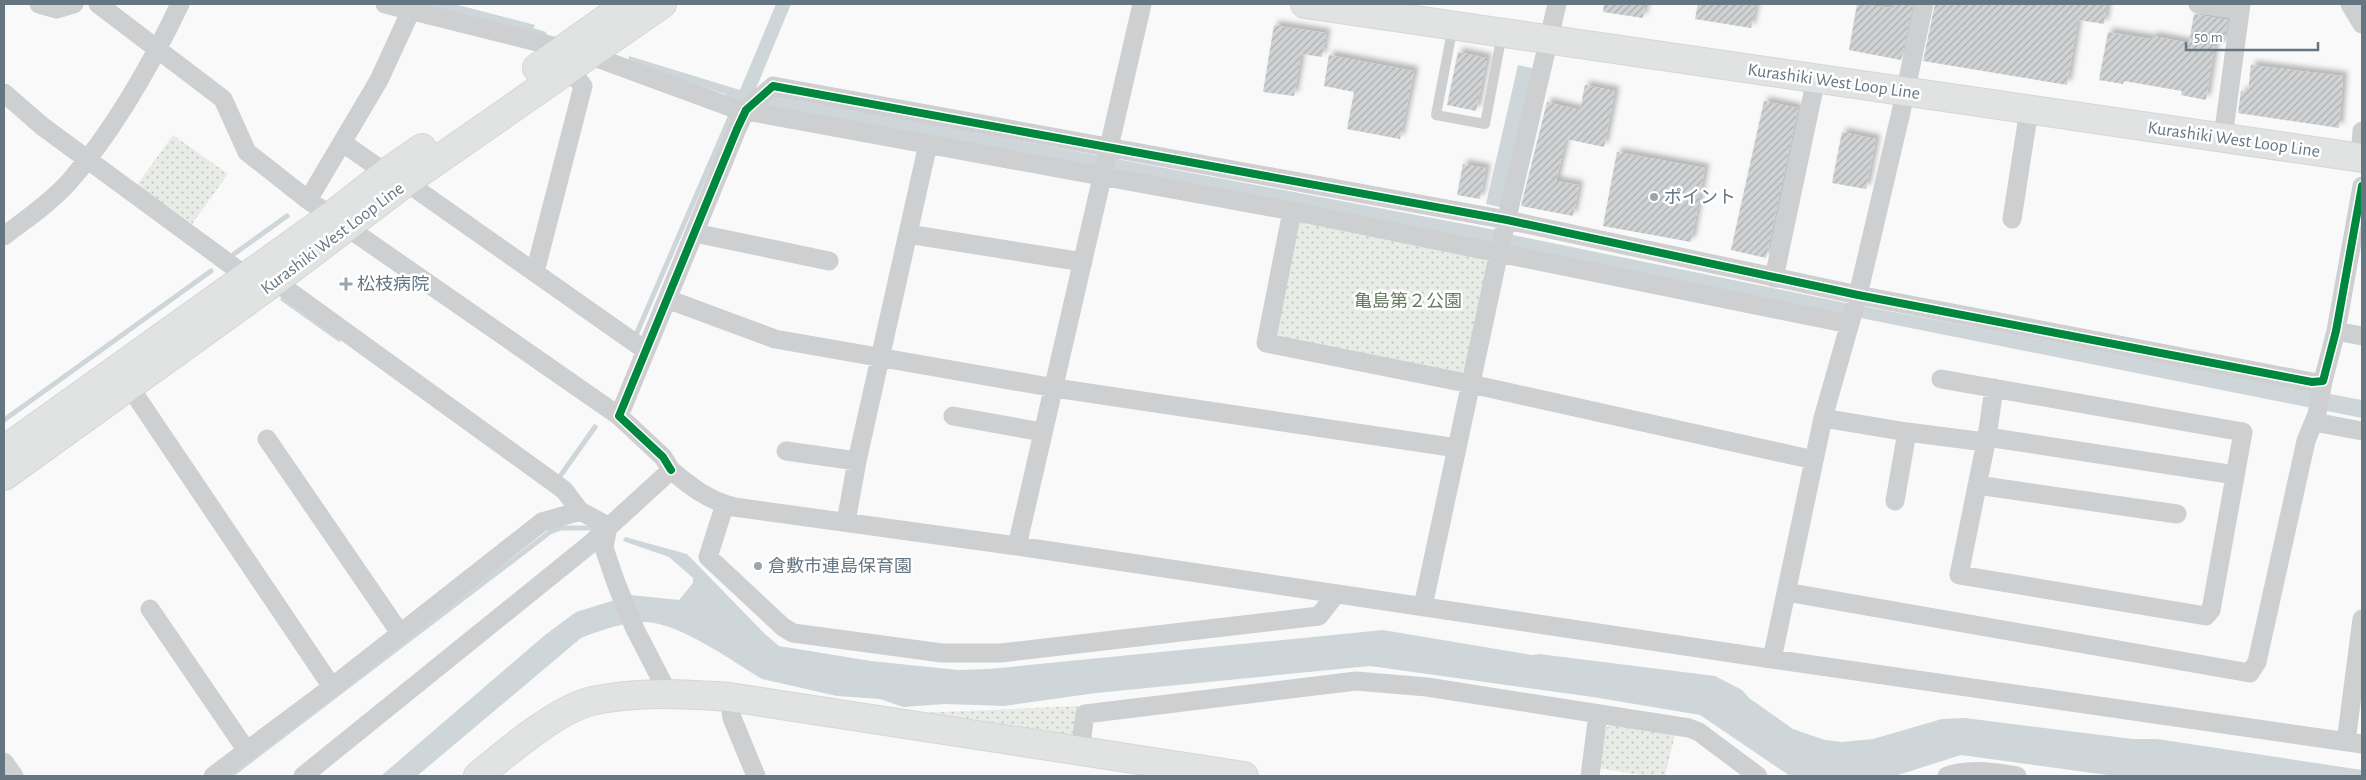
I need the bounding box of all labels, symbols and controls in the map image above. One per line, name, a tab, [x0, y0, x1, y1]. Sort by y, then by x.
scale bar	[2186, 20, 2318, 52]
text: 50 m	[2194, 30, 2223, 45]
street label: Kurashiki West Loop Line	[1747, 61, 1921, 103]
street label: Kurashiki West Loop Line	[2147, 119, 2321, 161]
street label: Kurashiki West Loop Line	[258, 179, 407, 298]
place label: ポイント	[1664, 188, 1736, 207]
marker: ポイント	[1648, 191, 1660, 203]
place label: 松枝病院	[357, 275, 429, 294]
marker: 松枝病院	[339, 277, 353, 291]
park label: 亀島第２公園	[1354, 291, 1462, 311]
place label: 倉敷市連島保育園	[768, 556, 912, 576]
marker: 倉敷市連島保育園	[752, 560, 764, 572]

